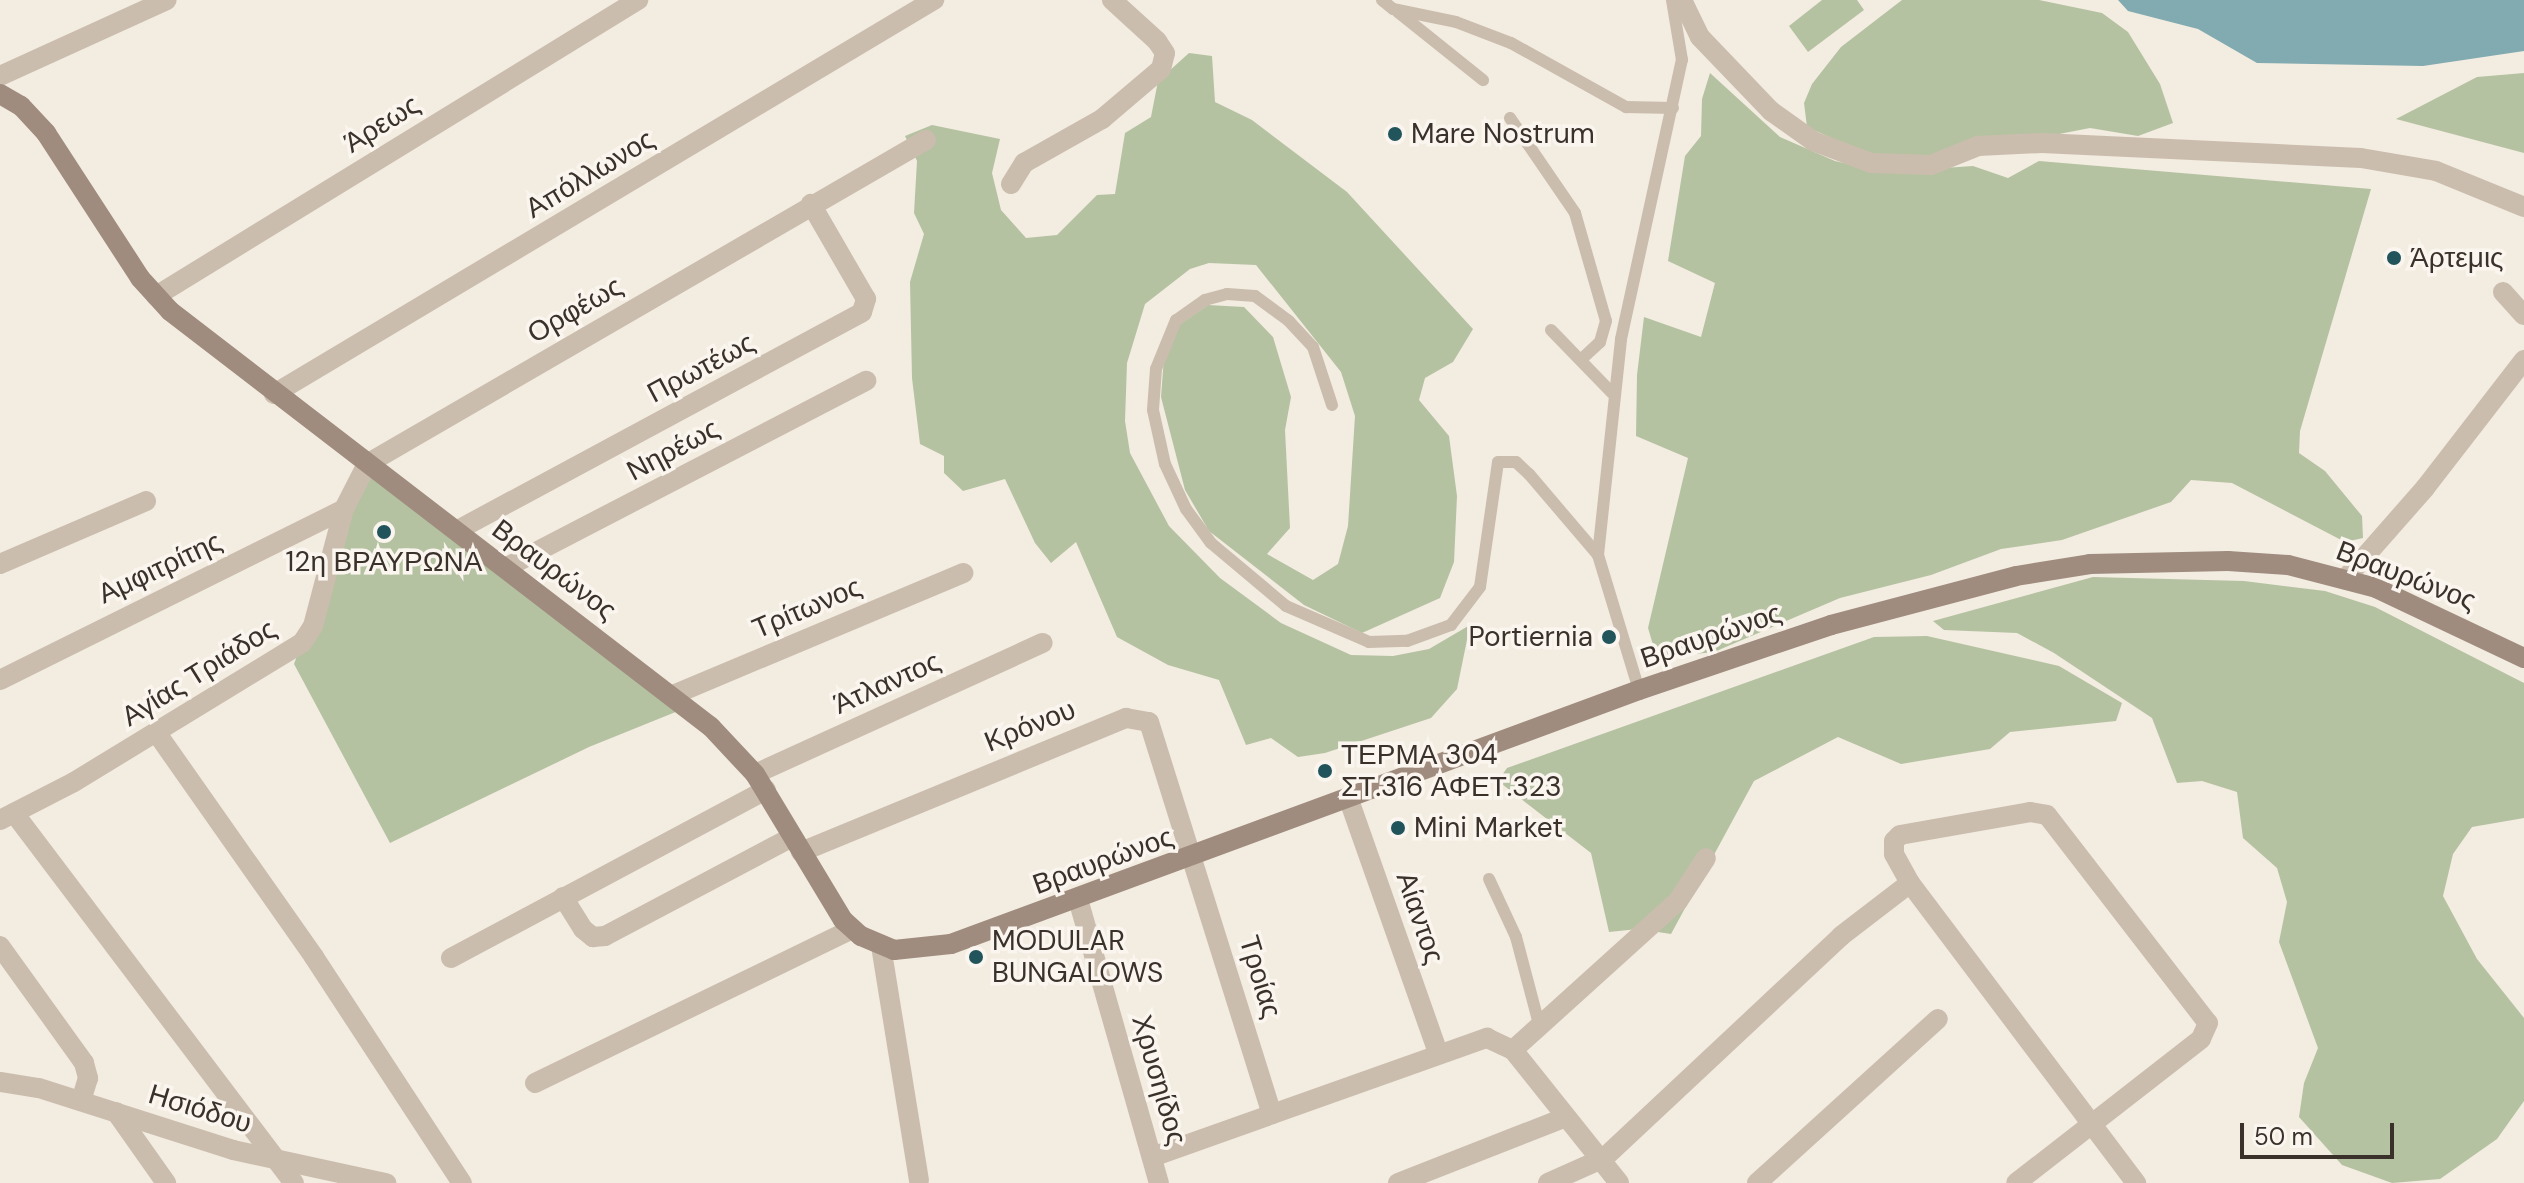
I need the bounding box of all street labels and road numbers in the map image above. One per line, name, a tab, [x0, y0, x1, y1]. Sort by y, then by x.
street label: Άρεως	[338, 88, 426, 160]
street label: Απόλλωνος	[519, 122, 661, 226]
street label: Ορφέως	[522, 270, 628, 350]
street label: Πρωτέως	[642, 326, 760, 410]
street label: Νηρέως	[621, 412, 725, 488]
street label: Βραυρώνος	[485, 512, 623, 628]
street label: Αμφιτρίτης	[93, 525, 227, 611]
street label: Βραυρώνος	[2331, 534, 2481, 618]
street label: Τρίτωνος	[748, 570, 866, 646]
street label: Βραυρώνος	[1636, 596, 1786, 676]
street label: Αγίας Τριάδος	[116, 612, 282, 734]
street label: Άτλαντος	[828, 645, 946, 721]
street label: Κρόνου	[980, 693, 1080, 759]
street label: Βραυρώνος	[1028, 820, 1178, 902]
street label: Αίαντος	[1389, 868, 1451, 968]
street label: Τροίας	[1232, 932, 1288, 1022]
street label: Χρυσηίδος	[1124, 1011, 1194, 1149]
street label: Ησιόδου	[145, 1077, 255, 1141]

